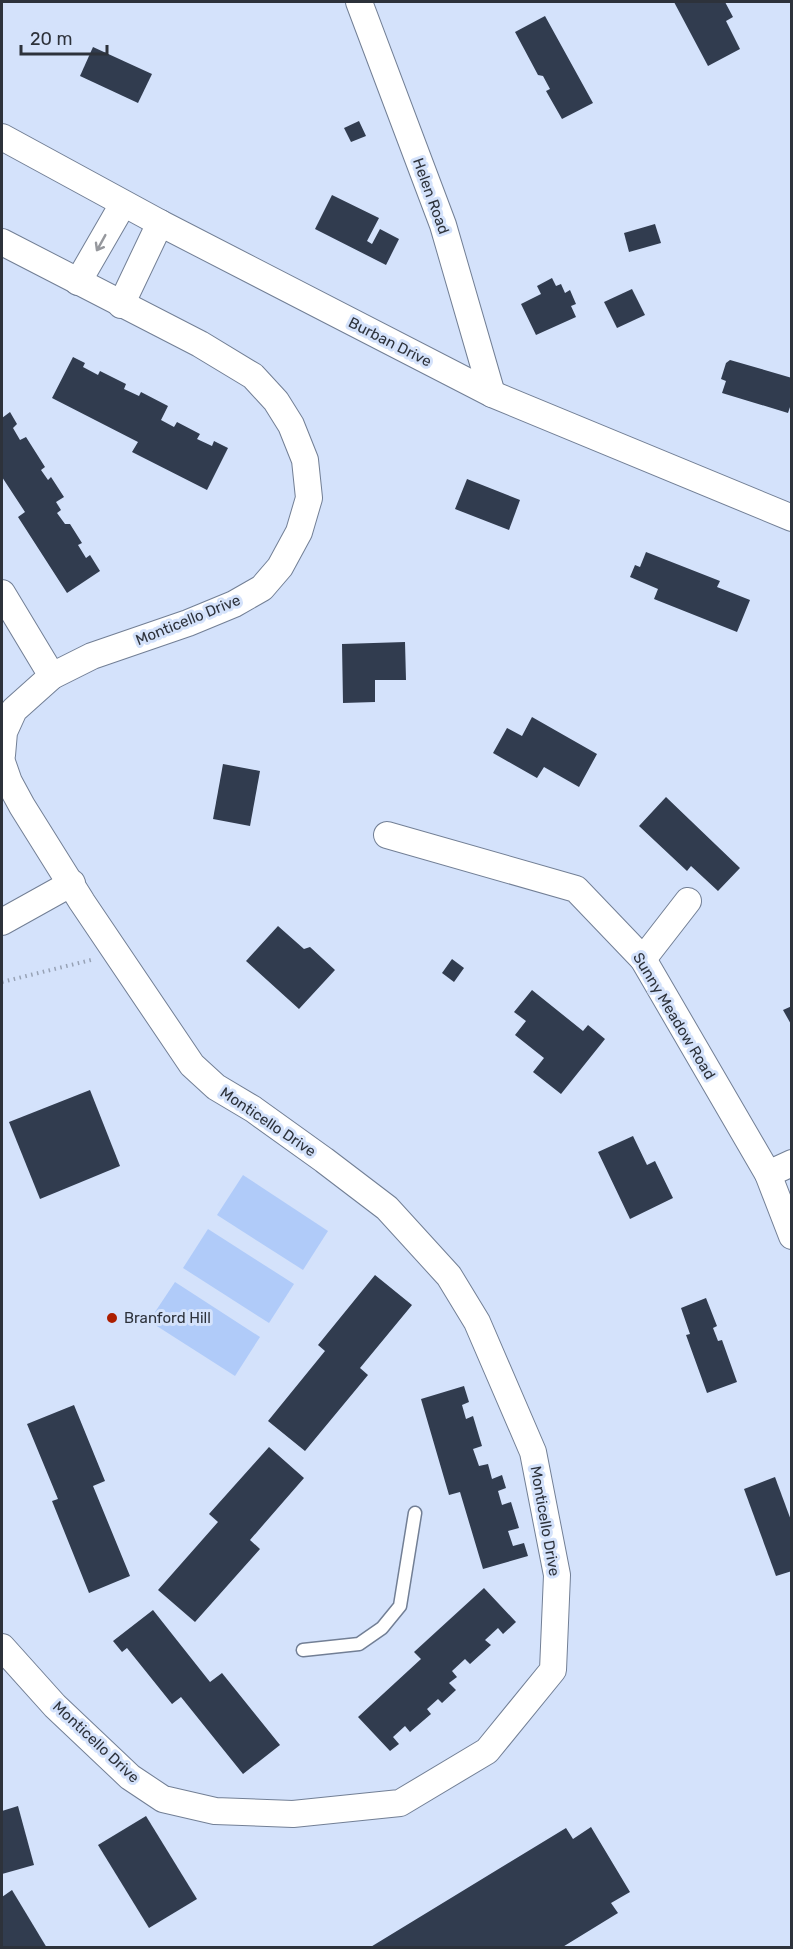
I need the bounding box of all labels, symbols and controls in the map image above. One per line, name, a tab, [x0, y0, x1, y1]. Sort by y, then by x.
scale bar	[21, 18, 106, 56]
text: 20 m	[30, 28, 72, 50]
street label: Helen Road	[409, 156, 453, 236]
one-way arrow	[94, 234, 106, 251]
street label: Burban Drive	[345, 313, 435, 371]
street label: Monticello Drive	[133, 591, 243, 649]
street label: Sunny Meadow Road	[629, 949, 719, 1083]
street label: Monticello Drive	[217, 1083, 319, 1161]
place label: Branford Hill	[124, 1309, 211, 1327]
marker: Branford Hill	[105, 1311, 119, 1325]
street label: Monticello Drive	[526, 1465, 564, 1577]
street label: Monticello Drive	[49, 1697, 143, 1787]

